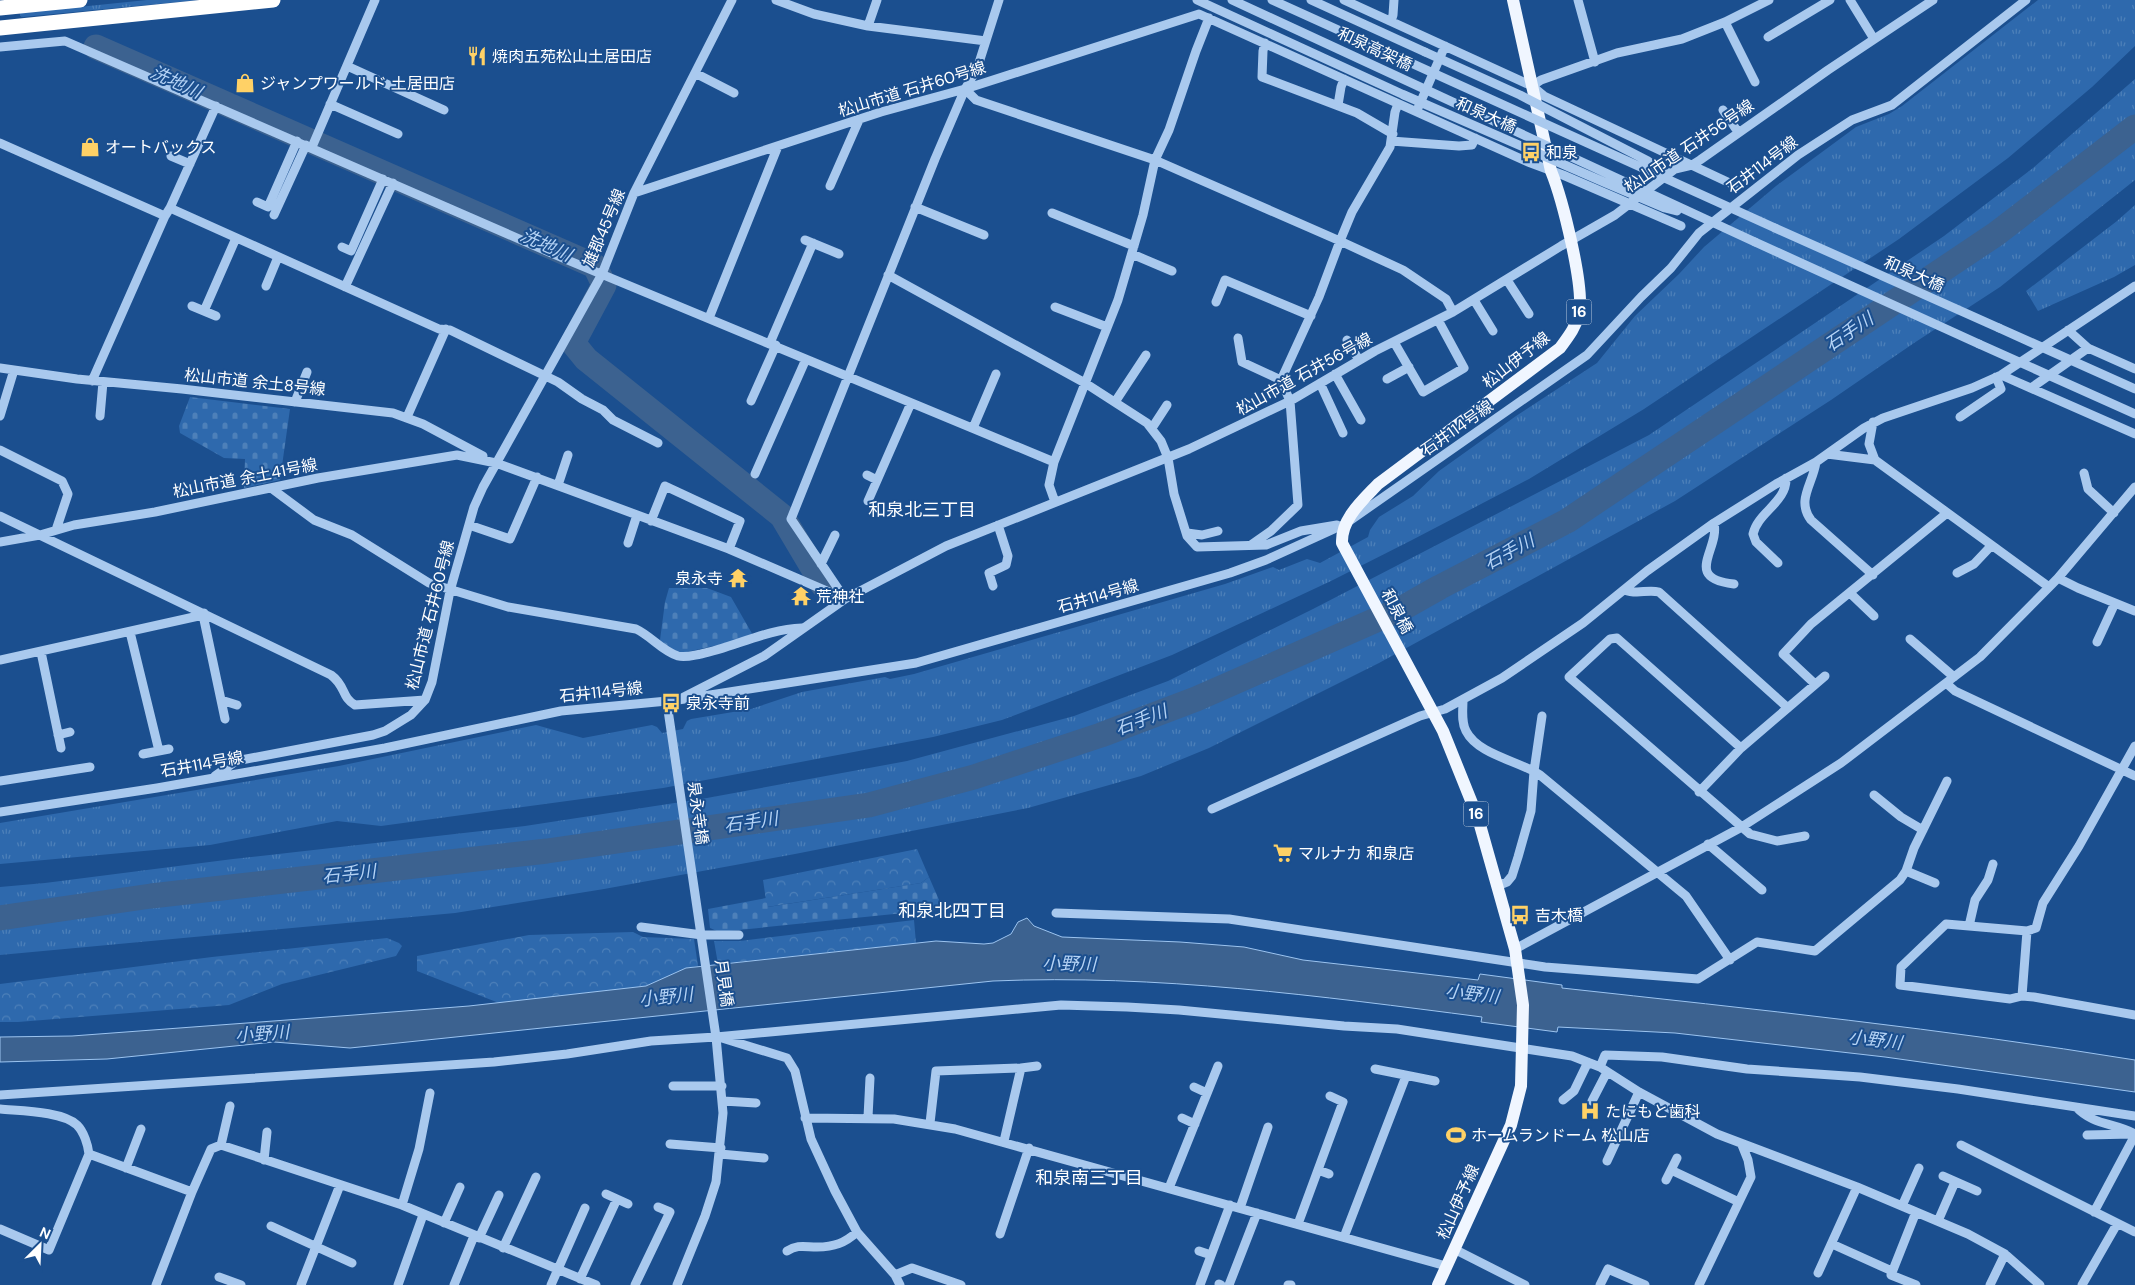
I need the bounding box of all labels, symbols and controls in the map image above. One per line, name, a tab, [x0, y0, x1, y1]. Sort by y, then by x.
street label: 和泉高架橋	[1334, 23, 1416, 75]
restaurant icon: 焼肉五苑松山土居田店	[466, 45, 488, 67]
place label: 焼肉五苑松山土居田店	[492, 46, 652, 67]
street label: 松山市道 石井60号線	[836, 57, 988, 121]
water label: 洗地川	[146, 60, 207, 105]
shop icon: ジャンプワールド 土居田店	[234, 72, 256, 94]
place label: ジャンプワールド 土居田店	[260, 73, 455, 94]
street label: 和泉大橋	[1452, 92, 1520, 138]
street label: 松山市道 石井56号線	[1620, 95, 1758, 197]
street label: 石井114号線	[1722, 131, 1802, 199]
shop icon: オートバックス	[79, 136, 101, 158]
place label: オートバックス	[105, 137, 217, 158]
bus stop icon: 和泉	[1520, 141, 1542, 163]
place label: 和泉	[1546, 142, 1578, 163]
street label: 雄郡45号線	[578, 185, 630, 271]
water label: 洗地川	[516, 223, 577, 268]
street label: 和泉大橋	[1880, 251, 1948, 297]
road number: 16	[1566, 300, 1592, 324]
water label: 石手川	[1820, 306, 1880, 357]
street label: 松山伊予線	[1478, 327, 1554, 393]
street label: 松山市道 石井56号線	[1232, 328, 1376, 420]
street label: 松山市道 余土8号線	[183, 364, 327, 400]
street label: 石井114号線	[1417, 395, 1497, 461]
street label: 松山市道 余土41号線	[171, 454, 319, 502]
district label: 和泉北三丁目	[868, 498, 976, 522]
water label: 石手川	[1480, 528, 1540, 575]
street label: 松山市道 石井60号線	[401, 538, 459, 692]
temple icon: 泉永寺	[727, 567, 749, 589]
place label: 泉永寺	[675, 568, 723, 589]
street label: 石井114号線	[1055, 574, 1141, 618]
temple icon: 荒神社	[790, 585, 812, 607]
street label: 和泉橋	[1376, 585, 1418, 637]
place label: 荒神社	[816, 586, 864, 607]
street label: 石井114号線	[558, 677, 644, 707]
bus stop icon: 泉永寺前	[660, 692, 682, 714]
place label: 泉永寺前	[686, 693, 750, 714]
water label: 石手川	[1111, 698, 1172, 741]
street label: 石井114号線	[159, 746, 245, 782]
street label: 泉永寺橋	[683, 780, 713, 846]
road number: 16	[1464, 802, 1488, 826]
water label: 石手川	[723, 806, 781, 838]
supermarket icon: マルナカ 和泉店	[1272, 842, 1294, 864]
place label: マルナカ 和泉店	[1298, 843, 1414, 864]
water label: 石手川	[321, 859, 379, 889]
district label: 和泉北四丁目	[898, 899, 1006, 923]
bus stop icon: 吉木橋	[1509, 904, 1531, 926]
place label: 吉木橋	[1535, 905, 1583, 926]
water label: 小野川	[1042, 952, 1098, 977]
street label: 月見橋	[710, 958, 738, 1008]
water label: 小野川	[1444, 979, 1502, 1009]
water label: 小野川	[638, 982, 696, 1012]
water label: 小野川	[234, 1020, 292, 1048]
water label: 小野川	[1847, 1025, 1905, 1055]
hospital icon: たにもと歯科	[1579, 1100, 1601, 1122]
place label: たにもと歯科	[1605, 1101, 1701, 1122]
sports icon: ホームランドーム 松山店	[1445, 1124, 1467, 1146]
place label: ホームランドーム 松山店	[1471, 1125, 1650, 1146]
street label: 松山伊予線	[1432, 1161, 1484, 1243]
district label: 和泉南三丁目	[1035, 1166, 1143, 1190]
north arrow	[15, 1220, 65, 1270]
text: N	[37, 1223, 54, 1243]

